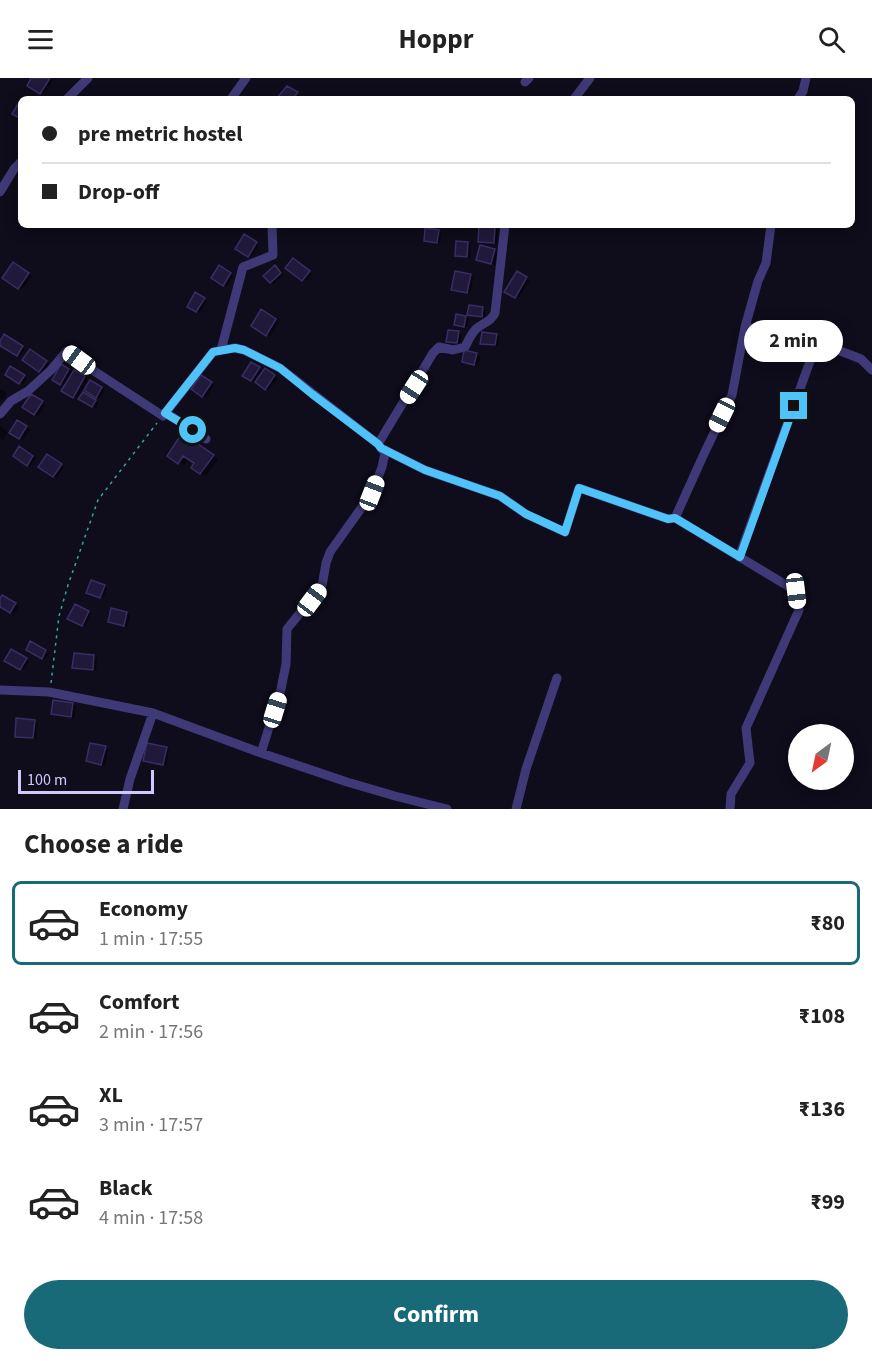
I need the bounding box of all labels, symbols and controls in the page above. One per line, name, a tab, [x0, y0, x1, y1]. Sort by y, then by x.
text: Hoppr	[399, 20, 473, 59]
icon: menu	[24, 23, 57, 56]
icon: search	[815, 23, 848, 56]
text: pre metric hostel	[78, 118, 243, 150]
text: Drop-off	[78, 176, 159, 208]
callout: 2 min	[744, 319, 844, 361]
text: 2 min	[769, 327, 818, 355]
car	[59, 342, 99, 378]
car	[397, 367, 431, 407]
route end	[780, 392, 807, 419]
car	[706, 395, 738, 435]
route start	[179, 416, 206, 443]
car	[357, 473, 387, 513]
car	[785, 572, 807, 610]
car	[294, 580, 330, 620]
car	[261, 690, 289, 730]
north arrow	[788, 724, 854, 790]
map controls	[788, 724, 854, 790]
scale bar	[18, 767, 154, 794]
text: 100 m	[27, 769, 67, 791]
text: Choose a ride	[24, 825, 184, 864]
text: Economy	[99, 893, 188, 925]
icon: car	[27, 896, 81, 950]
text: ₹80	[810, 907, 845, 939]
text: 1 min · 17:55	[99, 925, 203, 953]
text: Comfort	[99, 986, 180, 1018]
icon: car	[27, 989, 81, 1043]
text: ₹108	[799, 1000, 845, 1032]
text: 2 min · 17:56	[99, 1018, 203, 1046]
text: XL	[99, 1079, 123, 1111]
icon: car	[27, 1082, 81, 1136]
text: ₹136	[799, 1093, 845, 1125]
text: 3 min · 17:57	[99, 1111, 203, 1139]
text: Black	[99, 1172, 153, 1204]
icon: car	[27, 1175, 81, 1229]
text: ₹99	[810, 1186, 845, 1218]
text: 4 min · 17:58	[99, 1204, 203, 1232]
button: Confirm	[24, 1280, 848, 1349]

